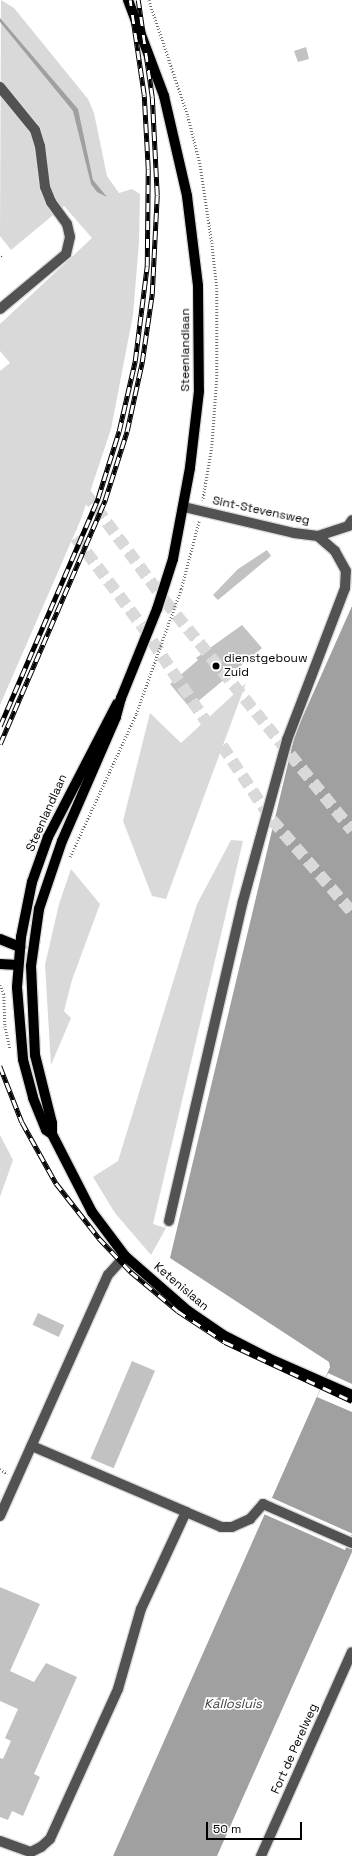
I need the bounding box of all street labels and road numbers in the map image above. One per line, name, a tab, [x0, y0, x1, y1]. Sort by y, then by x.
street label: Steenlandlaan	[179, 308, 193, 392]
street label: Sint-Stevensweg	[211, 494, 311, 528]
street label: Steenlandlaan	[23, 772, 71, 854]
street label: Ketenislaan	[151, 1260, 211, 1314]
street label: Fort de Perelweg	[269, 1701, 321, 1797]

